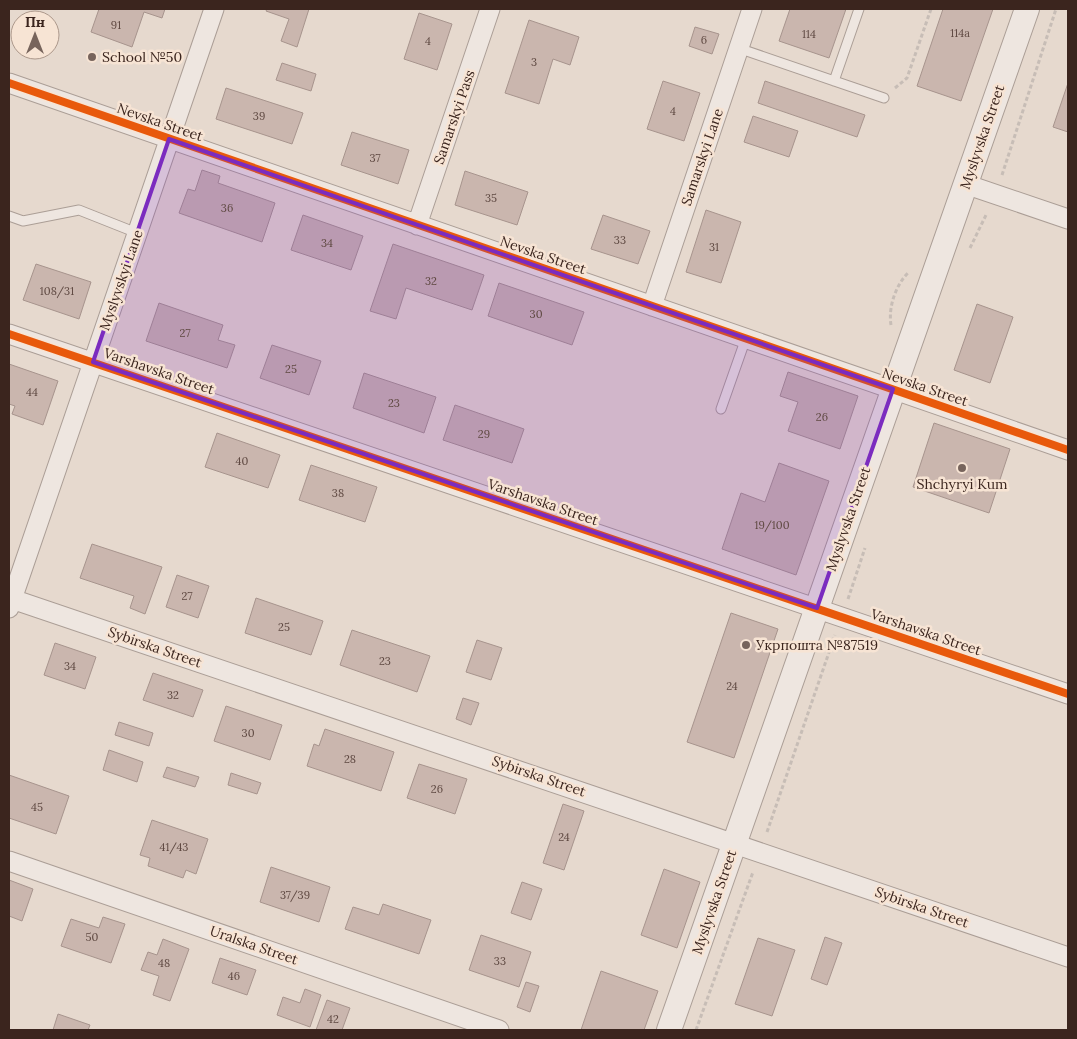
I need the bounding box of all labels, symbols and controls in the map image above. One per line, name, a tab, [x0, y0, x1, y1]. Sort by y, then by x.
north arrow	[10, 10, 60, 60]
text: Пн	[25, 13, 45, 31]
house number: 91	[111, 18, 121, 32]
house number: 114а	[950, 26, 970, 40]
house number: 114	[802, 27, 816, 41]
house number: 6	[701, 33, 707, 47]
house number: 4	[425, 34, 431, 48]
place label: School №50	[102, 48, 182, 66]
marker: School №50	[86, 51, 98, 63]
house number: 3	[531, 55, 537, 69]
street label: Samarskyi Pass	[429, 67, 479, 167]
street label: Myslyvska Street	[956, 82, 1008, 192]
street label: Nevska Street	[115, 99, 206, 145]
house number: 4	[670, 104, 676, 118]
street label: Samarskyi Lane	[677, 106, 727, 208]
house number: 39	[253, 109, 265, 123]
house number: 37	[370, 151, 380, 165]
house number: 35	[485, 191, 497, 205]
house number: 36	[221, 201, 233, 215]
street label: Myslyvskyi Lane	[95, 227, 147, 333]
street label: Nevska Street	[498, 232, 589, 278]
house number: 33	[614, 233, 626, 247]
house number: 34	[321, 236, 333, 250]
house number: 31	[709, 240, 719, 254]
house number: 32	[425, 274, 437, 288]
house number: 108/31	[40, 284, 74, 299]
house number: 30	[530, 307, 543, 321]
house number: 27	[180, 326, 190, 340]
street label: Varshavska Street	[100, 343, 217, 399]
house number: 25	[285, 362, 297, 376]
street label: Nevska Street	[880, 364, 971, 410]
house number: 44	[26, 385, 38, 399]
house number: 23	[388, 396, 400, 410]
house number: 26	[816, 410, 828, 424]
house number: 29	[478, 427, 490, 441]
house number: 40	[236, 454, 249, 468]
marker: Shchyryi Kum	[956, 462, 968, 474]
street label: Myslyvska Street	[822, 464, 874, 574]
street label: Varshavska Street	[484, 474, 601, 530]
place label: Shchyryi Kum	[916, 475, 1008, 493]
house number: 38	[332, 486, 344, 500]
house number: 19/100	[754, 518, 790, 533]
house number: 27	[182, 589, 192, 603]
street label: Varshavska Street	[867, 604, 984, 660]
house number: 25	[278, 620, 290, 634]
street label: Sybirska Street	[106, 623, 205, 672]
place label: Укрпошта №87519	[755, 636, 878, 654]
marker: Укрпошта №87519	[740, 639, 752, 651]
house number: 23	[379, 654, 391, 668]
house number: 34	[64, 659, 76, 673]
house number: 24	[726, 679, 738, 693]
house number: 32	[167, 688, 179, 702]
house number: 30	[242, 726, 255, 740]
house number: 28	[344, 752, 356, 766]
street label: Sybirska Street	[490, 752, 589, 801]
house number: 26	[431, 782, 443, 796]
house number: 45	[31, 800, 43, 814]
house number: 24	[558, 830, 570, 844]
house number: 41/43	[160, 840, 188, 855]
street label: Myslyvska Street	[688, 847, 740, 957]
street label: Sybirska Street	[873, 883, 972, 932]
house number: 37/39	[280, 888, 310, 903]
street label: Uralska Street	[208, 921, 301, 969]
house number: 50	[86, 930, 99, 944]
house number: 33	[494, 954, 506, 968]
house number: 48	[158, 956, 170, 970]
house number: 46	[228, 969, 240, 983]
house number: 42	[327, 1012, 339, 1026]

